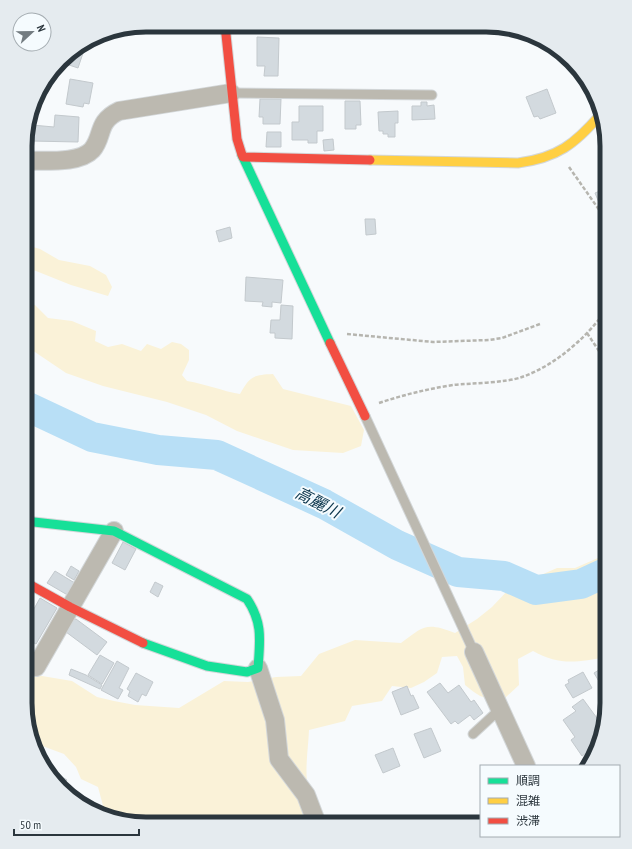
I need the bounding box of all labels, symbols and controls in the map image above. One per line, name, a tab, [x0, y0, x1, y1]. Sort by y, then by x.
north arrow	[12, 12, 52, 52]
text: N	[34, 23, 49, 34]
water label: 高麗川	[292, 482, 346, 523]
legend	[480, 765, 620, 837]
text: 順調	[516, 773, 540, 788]
text: 混雑	[516, 793, 540, 808]
scale bar	[14, 811, 139, 837]
text: 渋滞	[516, 813, 540, 828]
text: 50 m	[20, 817, 41, 832]

